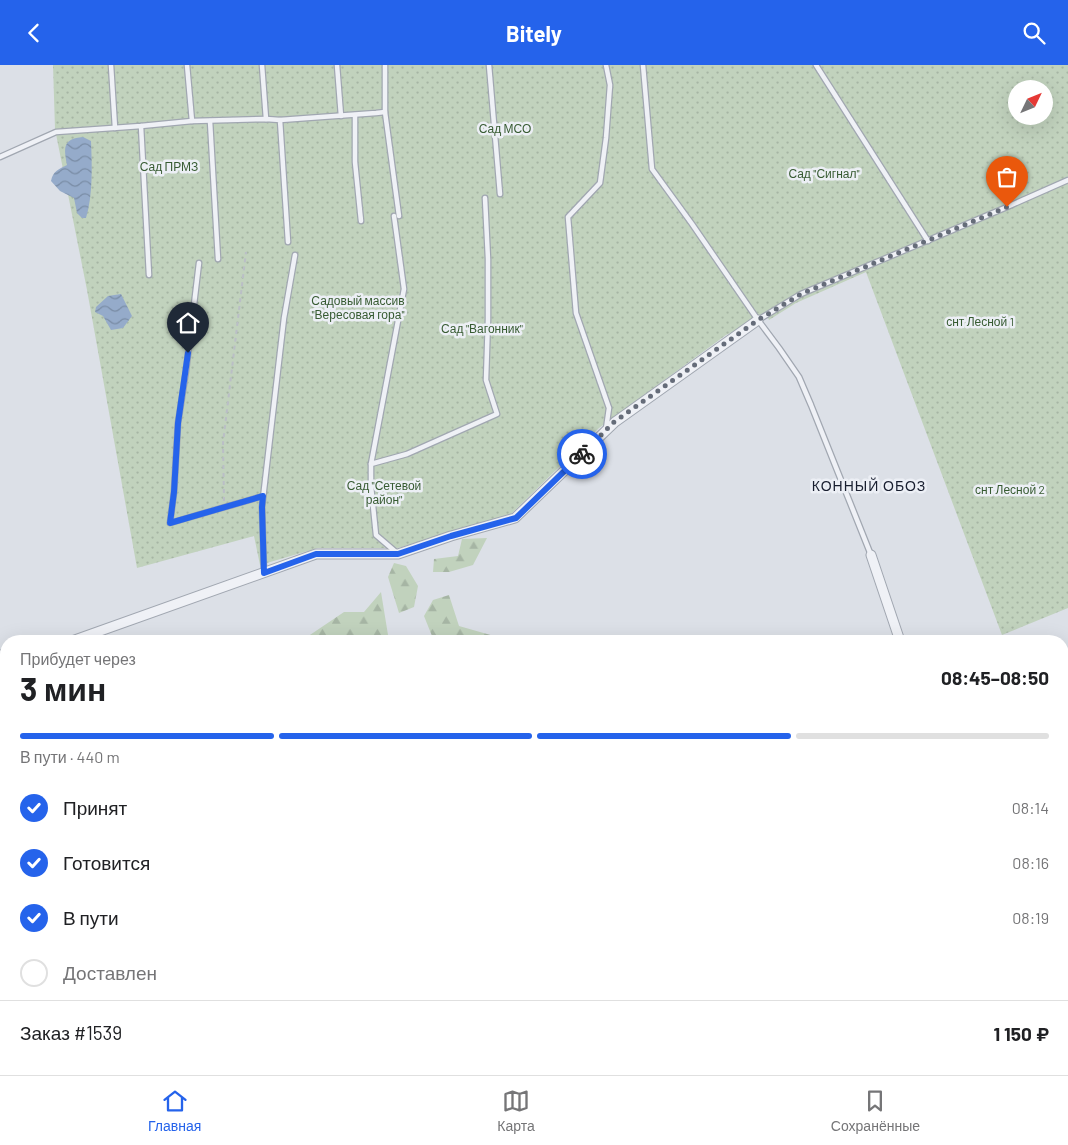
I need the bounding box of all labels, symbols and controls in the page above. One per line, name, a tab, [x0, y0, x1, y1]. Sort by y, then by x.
icon: back	[20, 19, 48, 47]
icon: search	[1020, 19, 1048, 47]
text: Bitely	[506, 20, 562, 46]
north arrow	[1008, 80, 1052, 125]
map controls	[1008, 80, 1053, 125]
park label: Сад МСО	[479, 121, 531, 136]
pin	[986, 156, 1028, 207]
park label: Сад ПРМЗ	[140, 159, 198, 174]
icon: bag	[993, 163, 1021, 191]
park label: Сад "Сигнал"	[788, 166, 860, 181]
park label: Садовый массив "Вересовая гора"	[311, 293, 405, 322]
pin	[167, 302, 209, 353]
icon: home	[174, 309, 202, 337]
park label: снт Лесной 1	[946, 314, 1014, 328]
park label: Сад "Вагонник"	[441, 321, 523, 336]
courier	[557, 429, 607, 479]
icon: bike	[568, 440, 596, 468]
district label: КОННЫЙ ОБОЗ	[812, 477, 926, 494]
park label: Сад "Сетевой район"	[347, 478, 421, 507]
park label: снт Лесной 2	[975, 482, 1045, 496]
text: Прибудет через	[20, 649, 136, 668]
text: 08:45–08:50	[941, 666, 1049, 689]
text: 3 мин	[20, 669, 106, 707]
text: В пути · 440 m	[20, 747, 120, 766]
icon: check	[20, 794, 48, 822]
text: Принят	[63, 796, 127, 819]
text: 08:14	[1012, 798, 1049, 817]
icon: check	[20, 849, 48, 877]
text: Готовится	[63, 851, 150, 874]
text: 08:16	[1012, 853, 1049, 872]
icon: check	[20, 904, 48, 932]
text: В пути	[63, 906, 119, 929]
text: 08:19	[1012, 908, 1049, 927]
text: Доставлен	[63, 961, 157, 984]
text: Заказ #1539	[20, 1021, 122, 1044]
text: 1 150 ₽	[994, 1022, 1049, 1045]
tab: Главная	[148, 1087, 201, 1134]
tab: Карта	[497, 1087, 535, 1134]
tab: Сохранённые	[831, 1087, 920, 1134]

